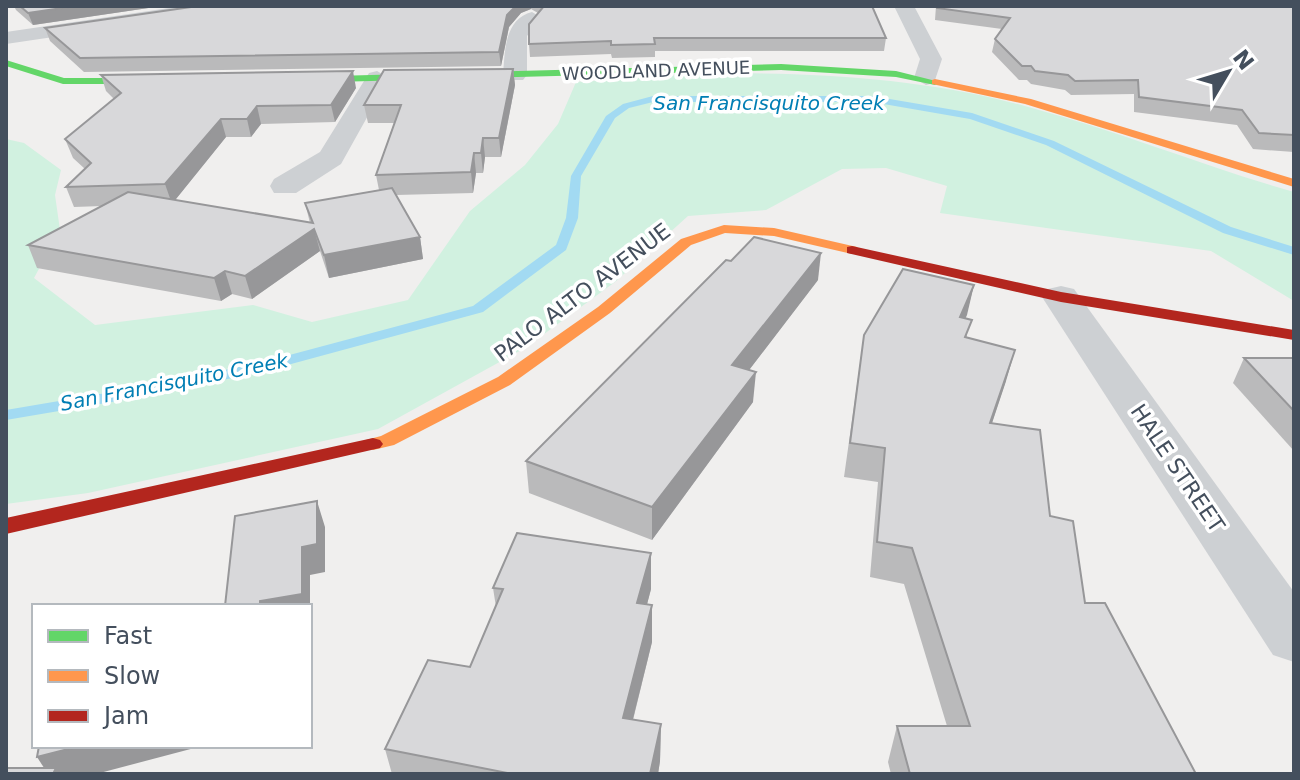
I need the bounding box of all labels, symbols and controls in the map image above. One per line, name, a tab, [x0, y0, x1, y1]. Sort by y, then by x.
north arrow	[1188, 32, 1268, 112]
text: N	[1228, 45, 1259, 75]
street label: WOODLAND AVENUE	[561, 57, 751, 84]
water label: San Francisquito Creek	[653, 91, 886, 115]
street label: PALO ALTO AVENUE	[489, 218, 675, 367]
water label: San Francisquito Creek	[58, 348, 291, 416]
street label: HALE STREET	[1126, 400, 1230, 537]
legend	[32, 604, 312, 748]
text: Fast	[104, 622, 152, 650]
text: Slow	[104, 662, 160, 690]
text: Jam	[102, 702, 149, 730]

